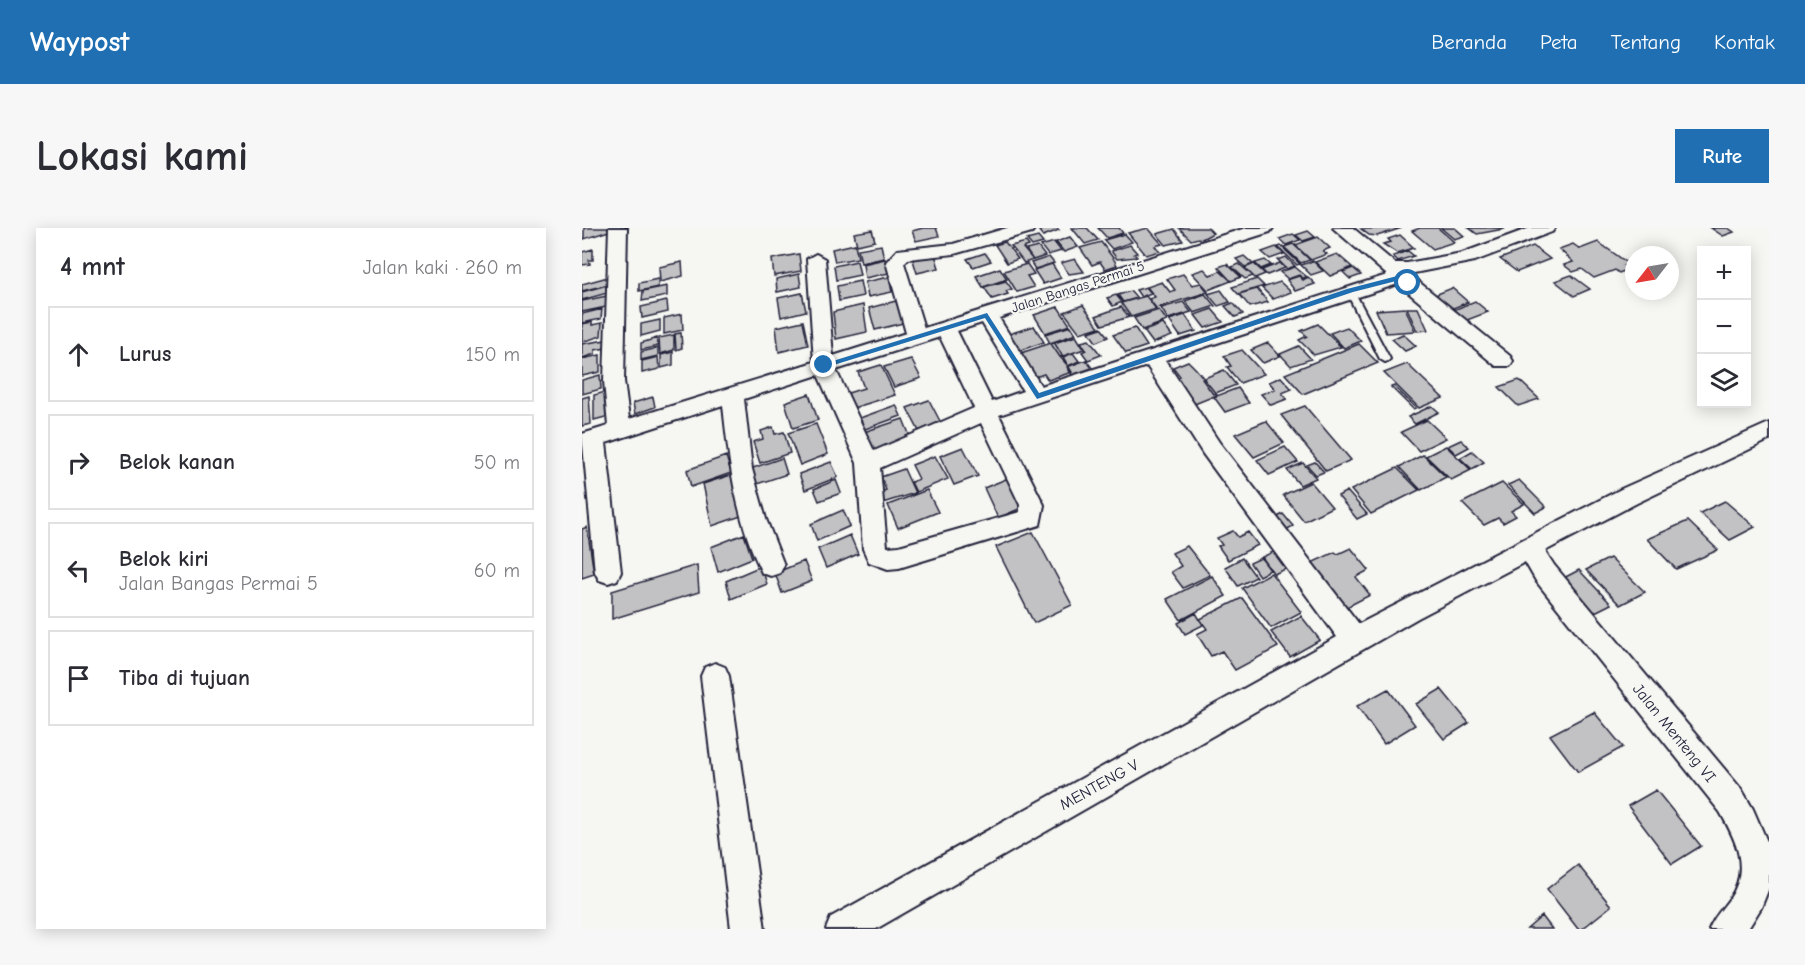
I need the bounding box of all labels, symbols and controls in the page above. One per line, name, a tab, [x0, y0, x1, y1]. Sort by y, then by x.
text: Waypost	[30, 26, 130, 58]
text: Beranda	[1431, 30, 1507, 54]
text: Peta	[1540, 30, 1578, 54]
text: Tentang	[1611, 30, 1681, 54]
text: Kontak	[1714, 30, 1775, 54]
button: Rute	[1675, 129, 1769, 183]
text: Lokasi kami	[36, 132, 248, 181]
north arrow	[1625, 246, 1679, 300]
map controls	[1697, 246, 1751, 408]
button: +	[1697, 246, 1751, 300]
text: 4 mnt	[60, 252, 125, 282]
text: Jalan kaki · 260 m	[363, 256, 522, 279]
street label: Jalan Bangas Permai 5	[1009, 257, 1147, 317]
route start	[1394, 269, 1420, 295]
button: −	[1697, 300, 1751, 354]
icon: ahead	[62, 338, 95, 371]
text: Lurus	[119, 341, 171, 367]
text: 150 m	[466, 343, 520, 366]
route end	[810, 351, 836, 377]
button: layers	[1697, 354, 1751, 408]
icon: right	[62, 446, 95, 479]
text: Belok kanan	[119, 449, 235, 475]
text: 50 m	[474, 451, 520, 474]
text: Belok kiri	[119, 546, 209, 572]
icon: left	[62, 554, 95, 587]
text: 60 m	[474, 559, 520, 582]
text: Jalan Bangas Permai 5	[119, 572, 318, 595]
icon: arrive	[62, 662, 95, 695]
text: Tiba di tujuan	[119, 665, 250, 691]
street label: Jalan Menteng VI	[1629, 680, 1719, 786]
street label: MENTENG V	[1056, 756, 1142, 814]

